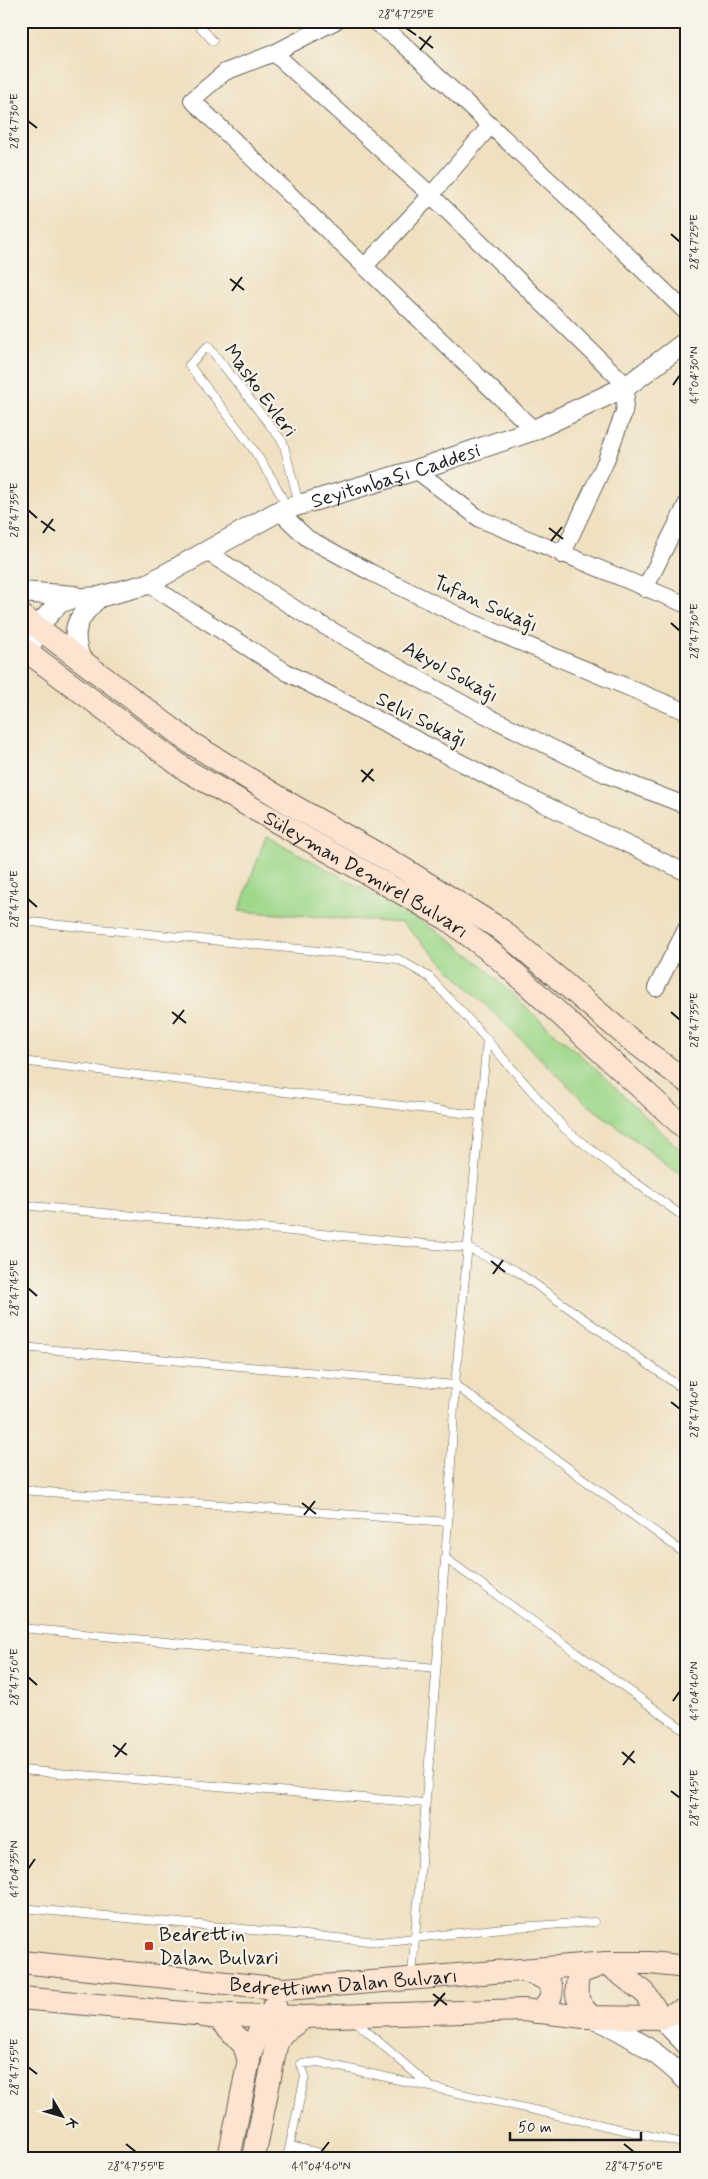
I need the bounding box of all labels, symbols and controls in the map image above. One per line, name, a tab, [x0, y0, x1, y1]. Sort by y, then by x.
text: 28°47'25"E	[378, 7, 434, 23]
text: 28°47'30"E	[7, 93, 23, 149]
text: 28°47'25"E	[687, 214, 703, 270]
street label: Masko Evleri	[217, 339, 303, 443]
text: 41°04'30"N	[687, 346, 703, 404]
street label: Seyitonbaşı Caddesi	[308, 437, 484, 516]
text: 28°47'35"E	[7, 482, 23, 538]
street label: Tufan Sokağı	[429, 569, 542, 639]
text: 28°47'30"E	[687, 603, 703, 659]
street label: Akyol Sokağı	[398, 635, 503, 710]
street label: Selvi Sokağı	[371, 686, 471, 755]
street label: Süleyman Demirel Bulvarı	[258, 805, 473, 945]
text: 28°47'40"E	[7, 870, 23, 928]
text: 28°47'35"E	[687, 992, 703, 1048]
text: 28°47'45"E	[7, 1260, 23, 1316]
text: 28°47'40"E	[687, 1380, 703, 1438]
text: 28°47'50"E	[7, 1648, 23, 1706]
text: 41°04'40"N	[687, 1662, 703, 1720]
text: 28°47'45"E	[687, 1770, 703, 1826]
text: 41°04'35"N	[7, 1841, 23, 1897]
place label: Bedrettin Dalan Bulvari	[159, 1922, 279, 1972]
marker: Bedrettin Dalan Bulvari	[143, 1940, 155, 1952]
street label: Bedrettimn Dalan Bulvarı	[228, 1963, 459, 2004]
text: 28°47'55"E	[7, 2038, 23, 2096]
north arrow	[38, 2092, 88, 2142]
scale bar	[510, 2109, 642, 2141]
text: K	[61, 2114, 82, 2134]
text: 50 m	[518, 2118, 552, 2138]
text: 28°47'55"E	[107, 2159, 165, 2175]
text: 41°04'40"N	[292, 2159, 350, 2175]
text: 28°47'50"E	[605, 2159, 663, 2175]

